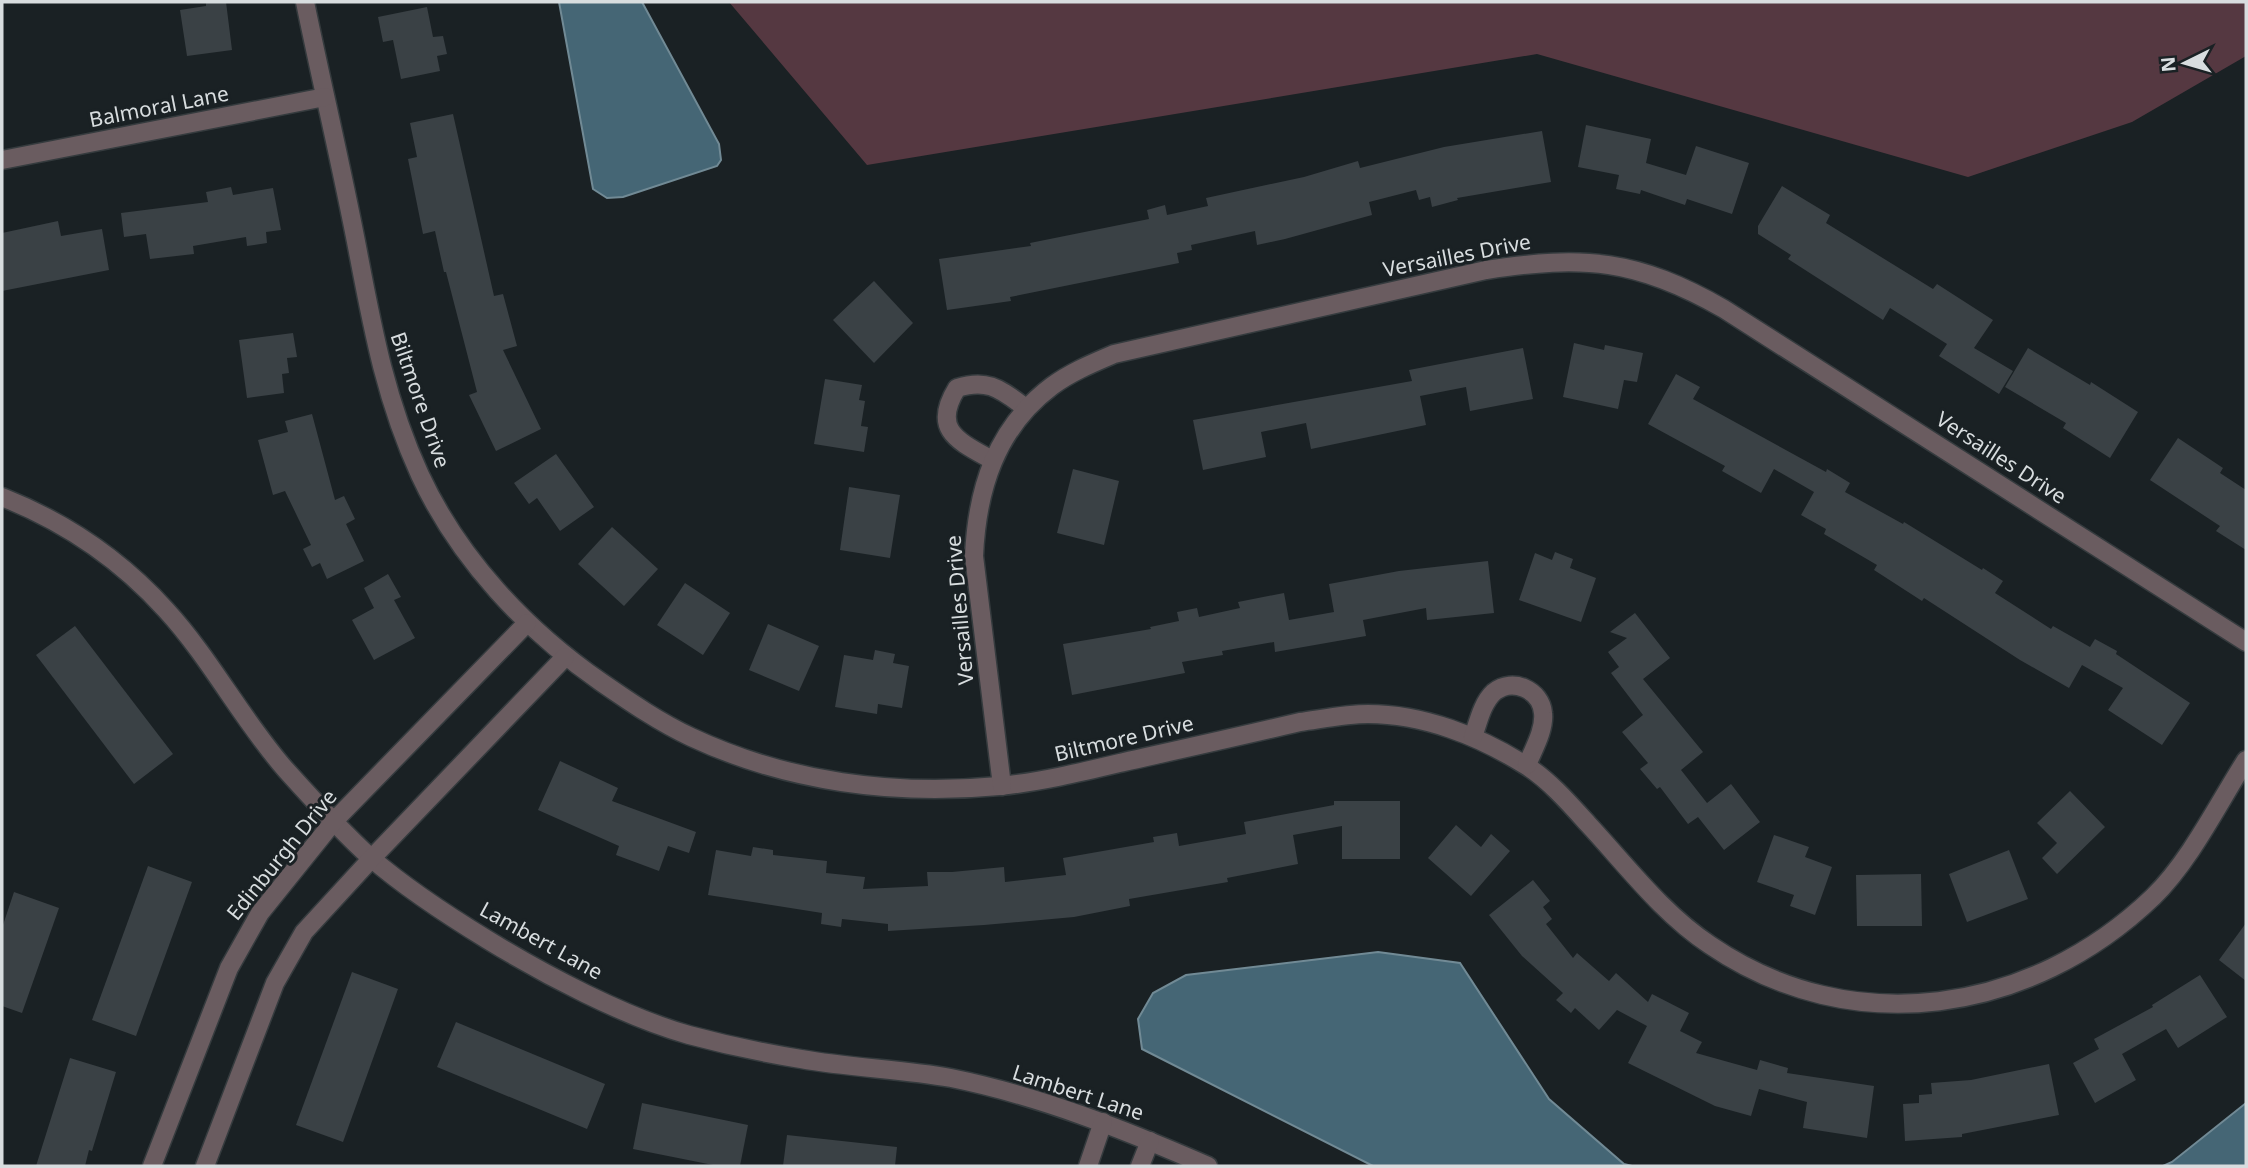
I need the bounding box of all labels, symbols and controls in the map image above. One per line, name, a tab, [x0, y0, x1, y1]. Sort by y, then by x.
north arrow	[2150, 28, 2220, 98]
text: N	[2154, 56, 2182, 73]
street label: Balmoral Lane	[87, 79, 231, 133]
street label: Versailles Drive	[1380, 227, 1533, 283]
street label: Biltmore Drive	[385, 328, 457, 471]
street label: Versailles Drive	[1931, 405, 2072, 510]
street label: Versailles Drive	[939, 534, 979, 686]
street label: Biltmore Drive	[1051, 708, 1196, 768]
street label: Edinburgh Drive	[220, 783, 343, 926]
street label: Lambert Lane	[475, 895, 608, 985]
street label: Lambert Lane	[1009, 1058, 1148, 1126]

